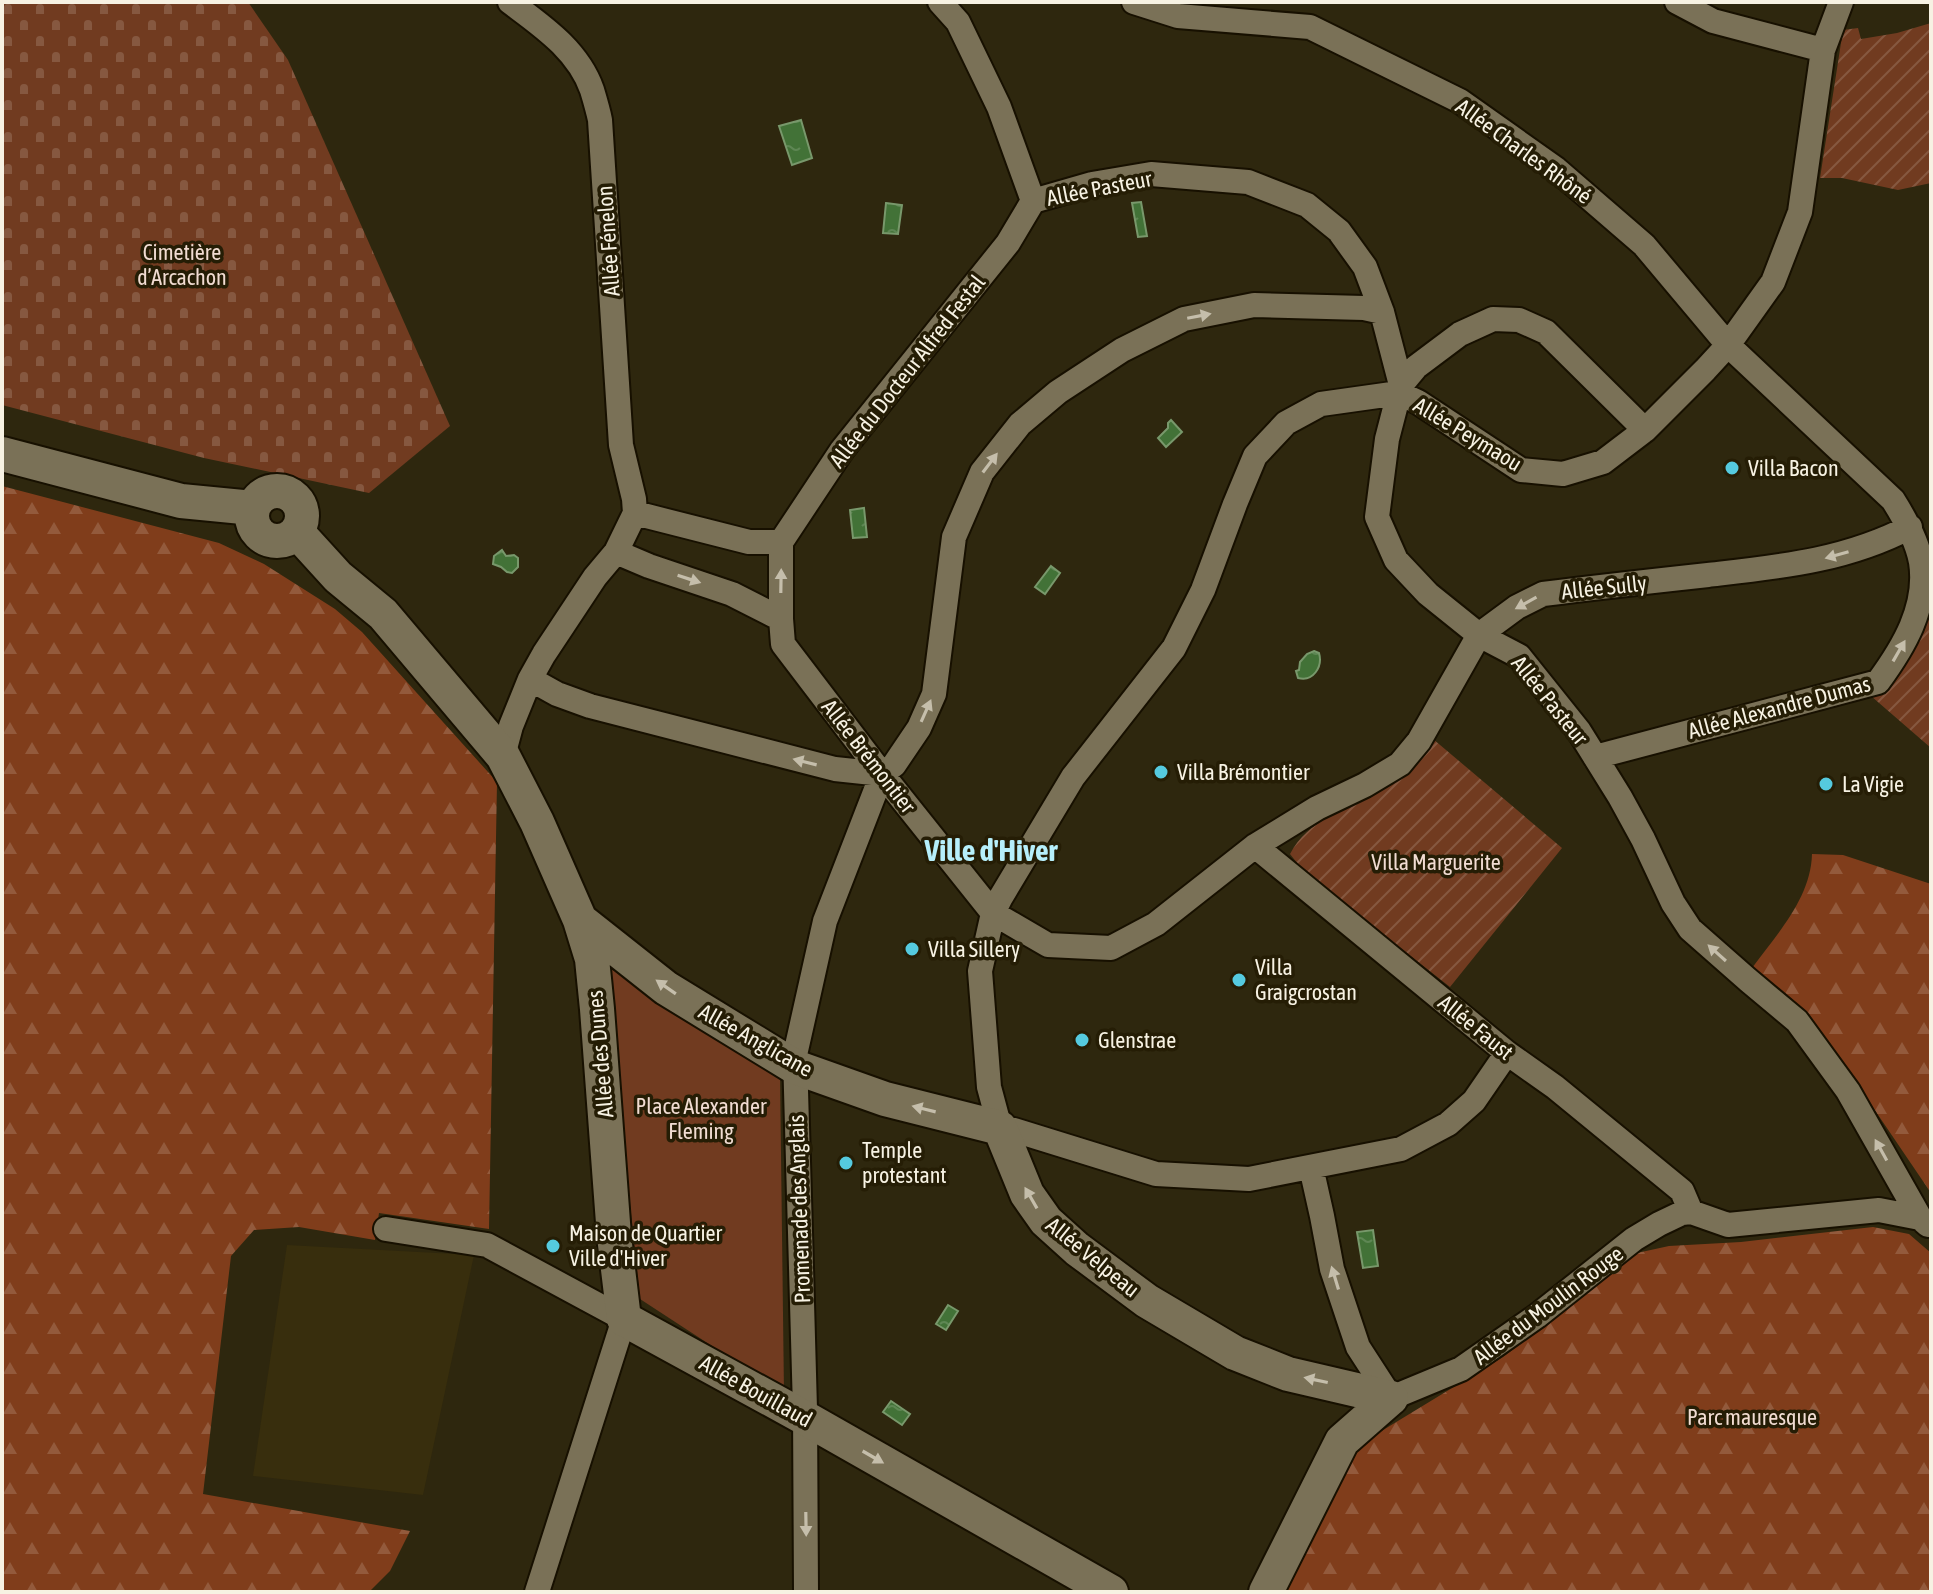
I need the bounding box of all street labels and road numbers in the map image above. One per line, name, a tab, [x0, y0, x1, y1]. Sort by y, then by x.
street label: Allée Charles Rhôné	[1451, 93, 1597, 209]
street label: Allée Pasteur	[1044, 165, 1154, 211]
street label: Allée Fénelon	[591, 185, 625, 297]
street label: Allée du Docteur Alfred Festal	[824, 269, 990, 472]
street label: Allée Peymaou	[1409, 392, 1527, 476]
street label: Allée Sully	[1560, 570, 1648, 604]
street label: Allée Pasteur	[1506, 650, 1594, 750]
street label: Allée Alexandre Dumas	[1685, 670, 1873, 744]
street label: Allée Brémontier	[817, 694, 922, 818]
street label: Allée des Dunes	[581, 989, 619, 1119]
street label: Allée Faust	[1433, 989, 1519, 1065]
street label: Allée Anglicane	[695, 998, 817, 1082]
street label: Promenade des Anglais	[783, 1114, 815, 1304]
street label: Allée Velpeau	[1041, 1212, 1145, 1302]
street label: Allée du Moulin Rouge	[1468, 1240, 1628, 1370]
street label: Allée Bouillaud	[695, 1349, 817, 1433]

